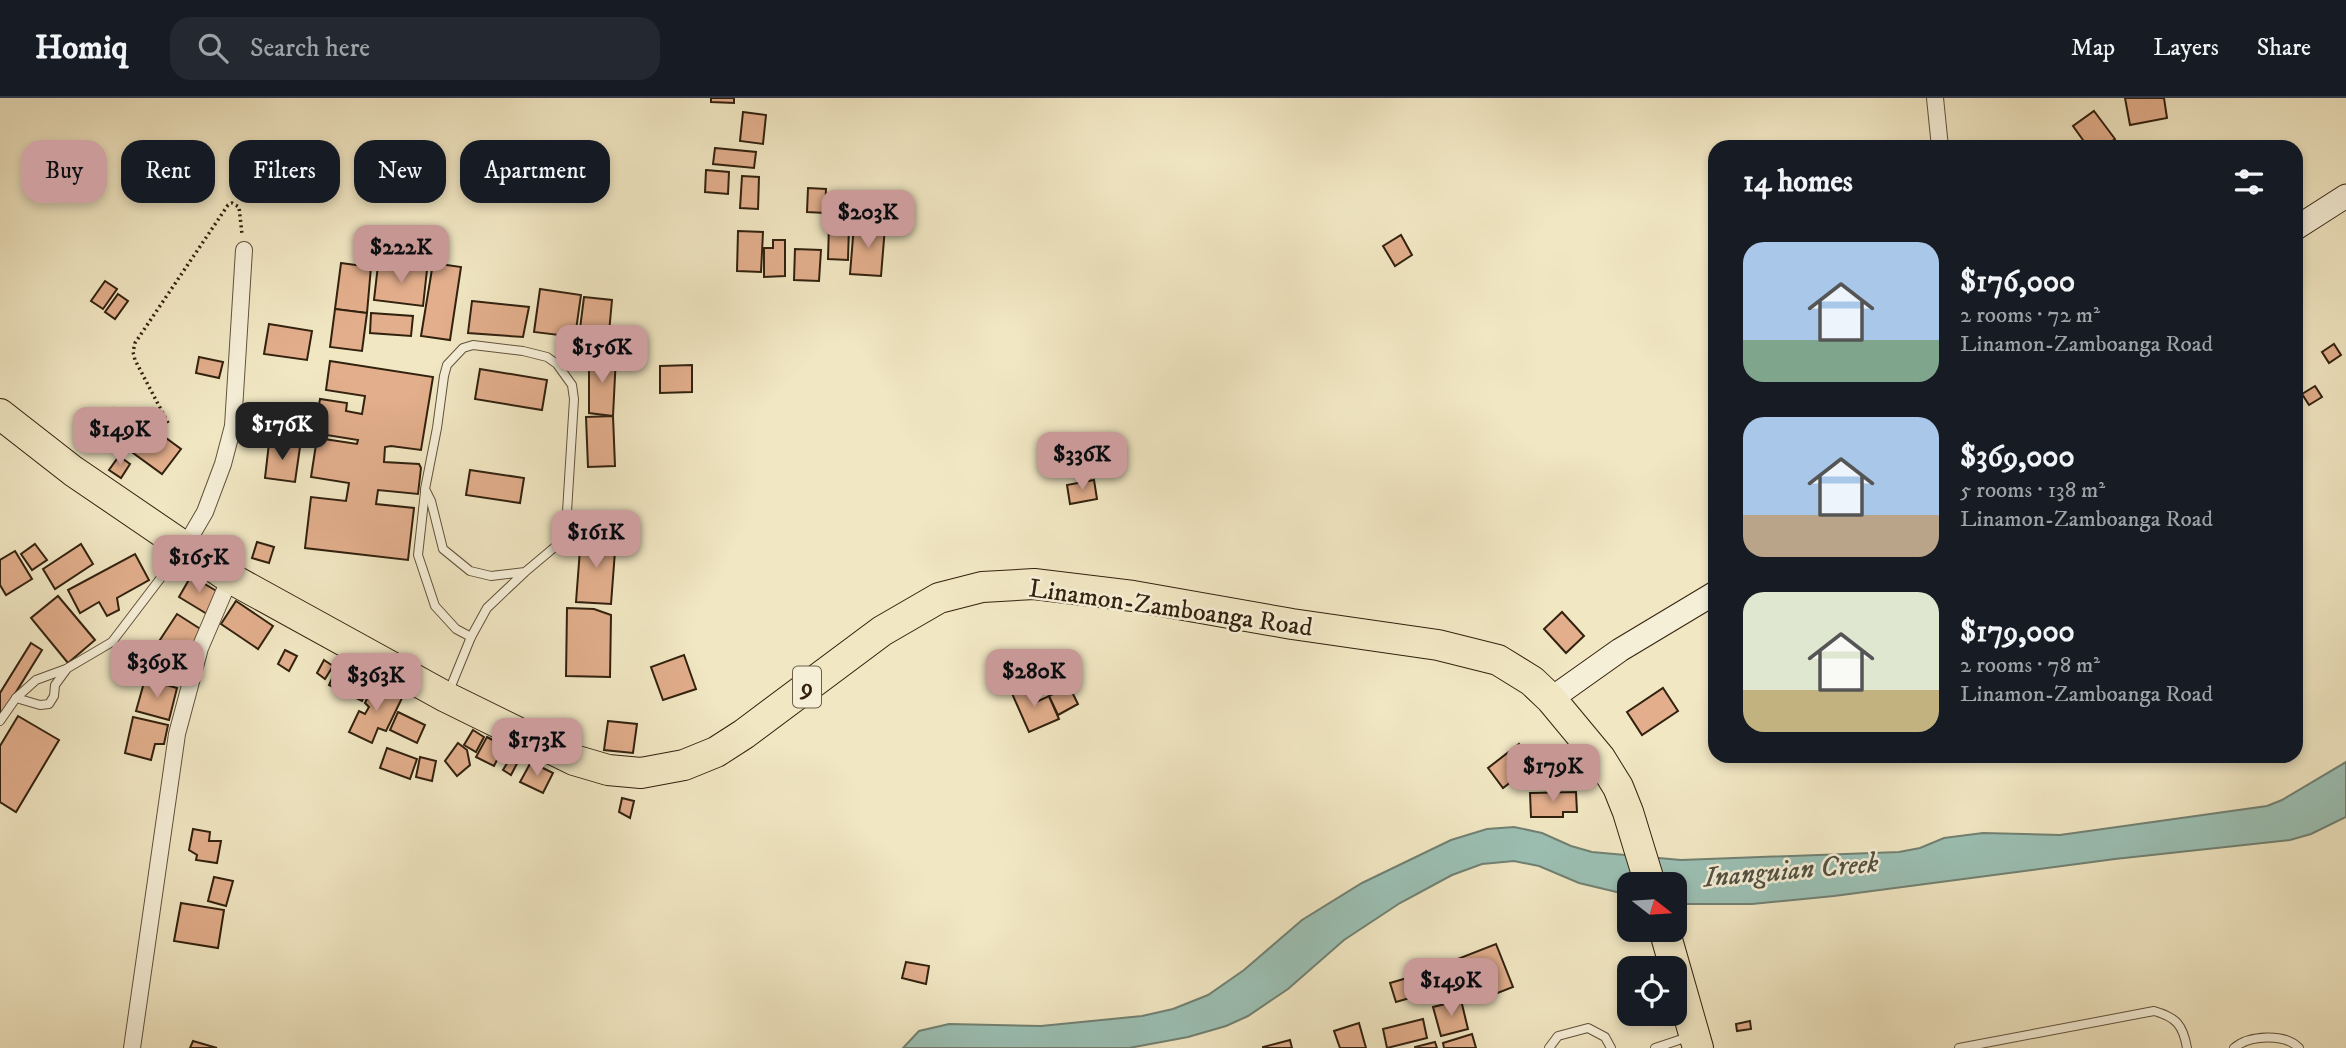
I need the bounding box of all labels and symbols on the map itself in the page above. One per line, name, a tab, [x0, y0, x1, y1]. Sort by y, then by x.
pin: $203K	[819, 190, 917, 250]
pin: $222K	[352, 226, 450, 285]
pin: $156K	[553, 326, 651, 385]
pin: $176K	[233, 402, 331, 462]
pin: $149K	[71, 408, 169, 467]
pin: $336K	[1033, 432, 1131, 492]
pin: $161K	[547, 510, 645, 570]
pin: $165K	[150, 536, 248, 595]
street label: Linamon-Zamboanga Road	[1027, 572, 1315, 645]
pin: $369K	[108, 640, 206, 700]
pin: $280K	[985, 650, 1083, 709]
pin: $363K	[327, 654, 425, 713]
road number: 9	[793, 666, 821, 708]
pin: $173K	[488, 718, 586, 778]
pin: $179K	[1504, 744, 1602, 804]
water label: Inanguian Creek	[1700, 845, 1880, 896]
north arrow	[1617, 872, 1687, 942]
pin: $149K	[1402, 958, 1500, 1018]

